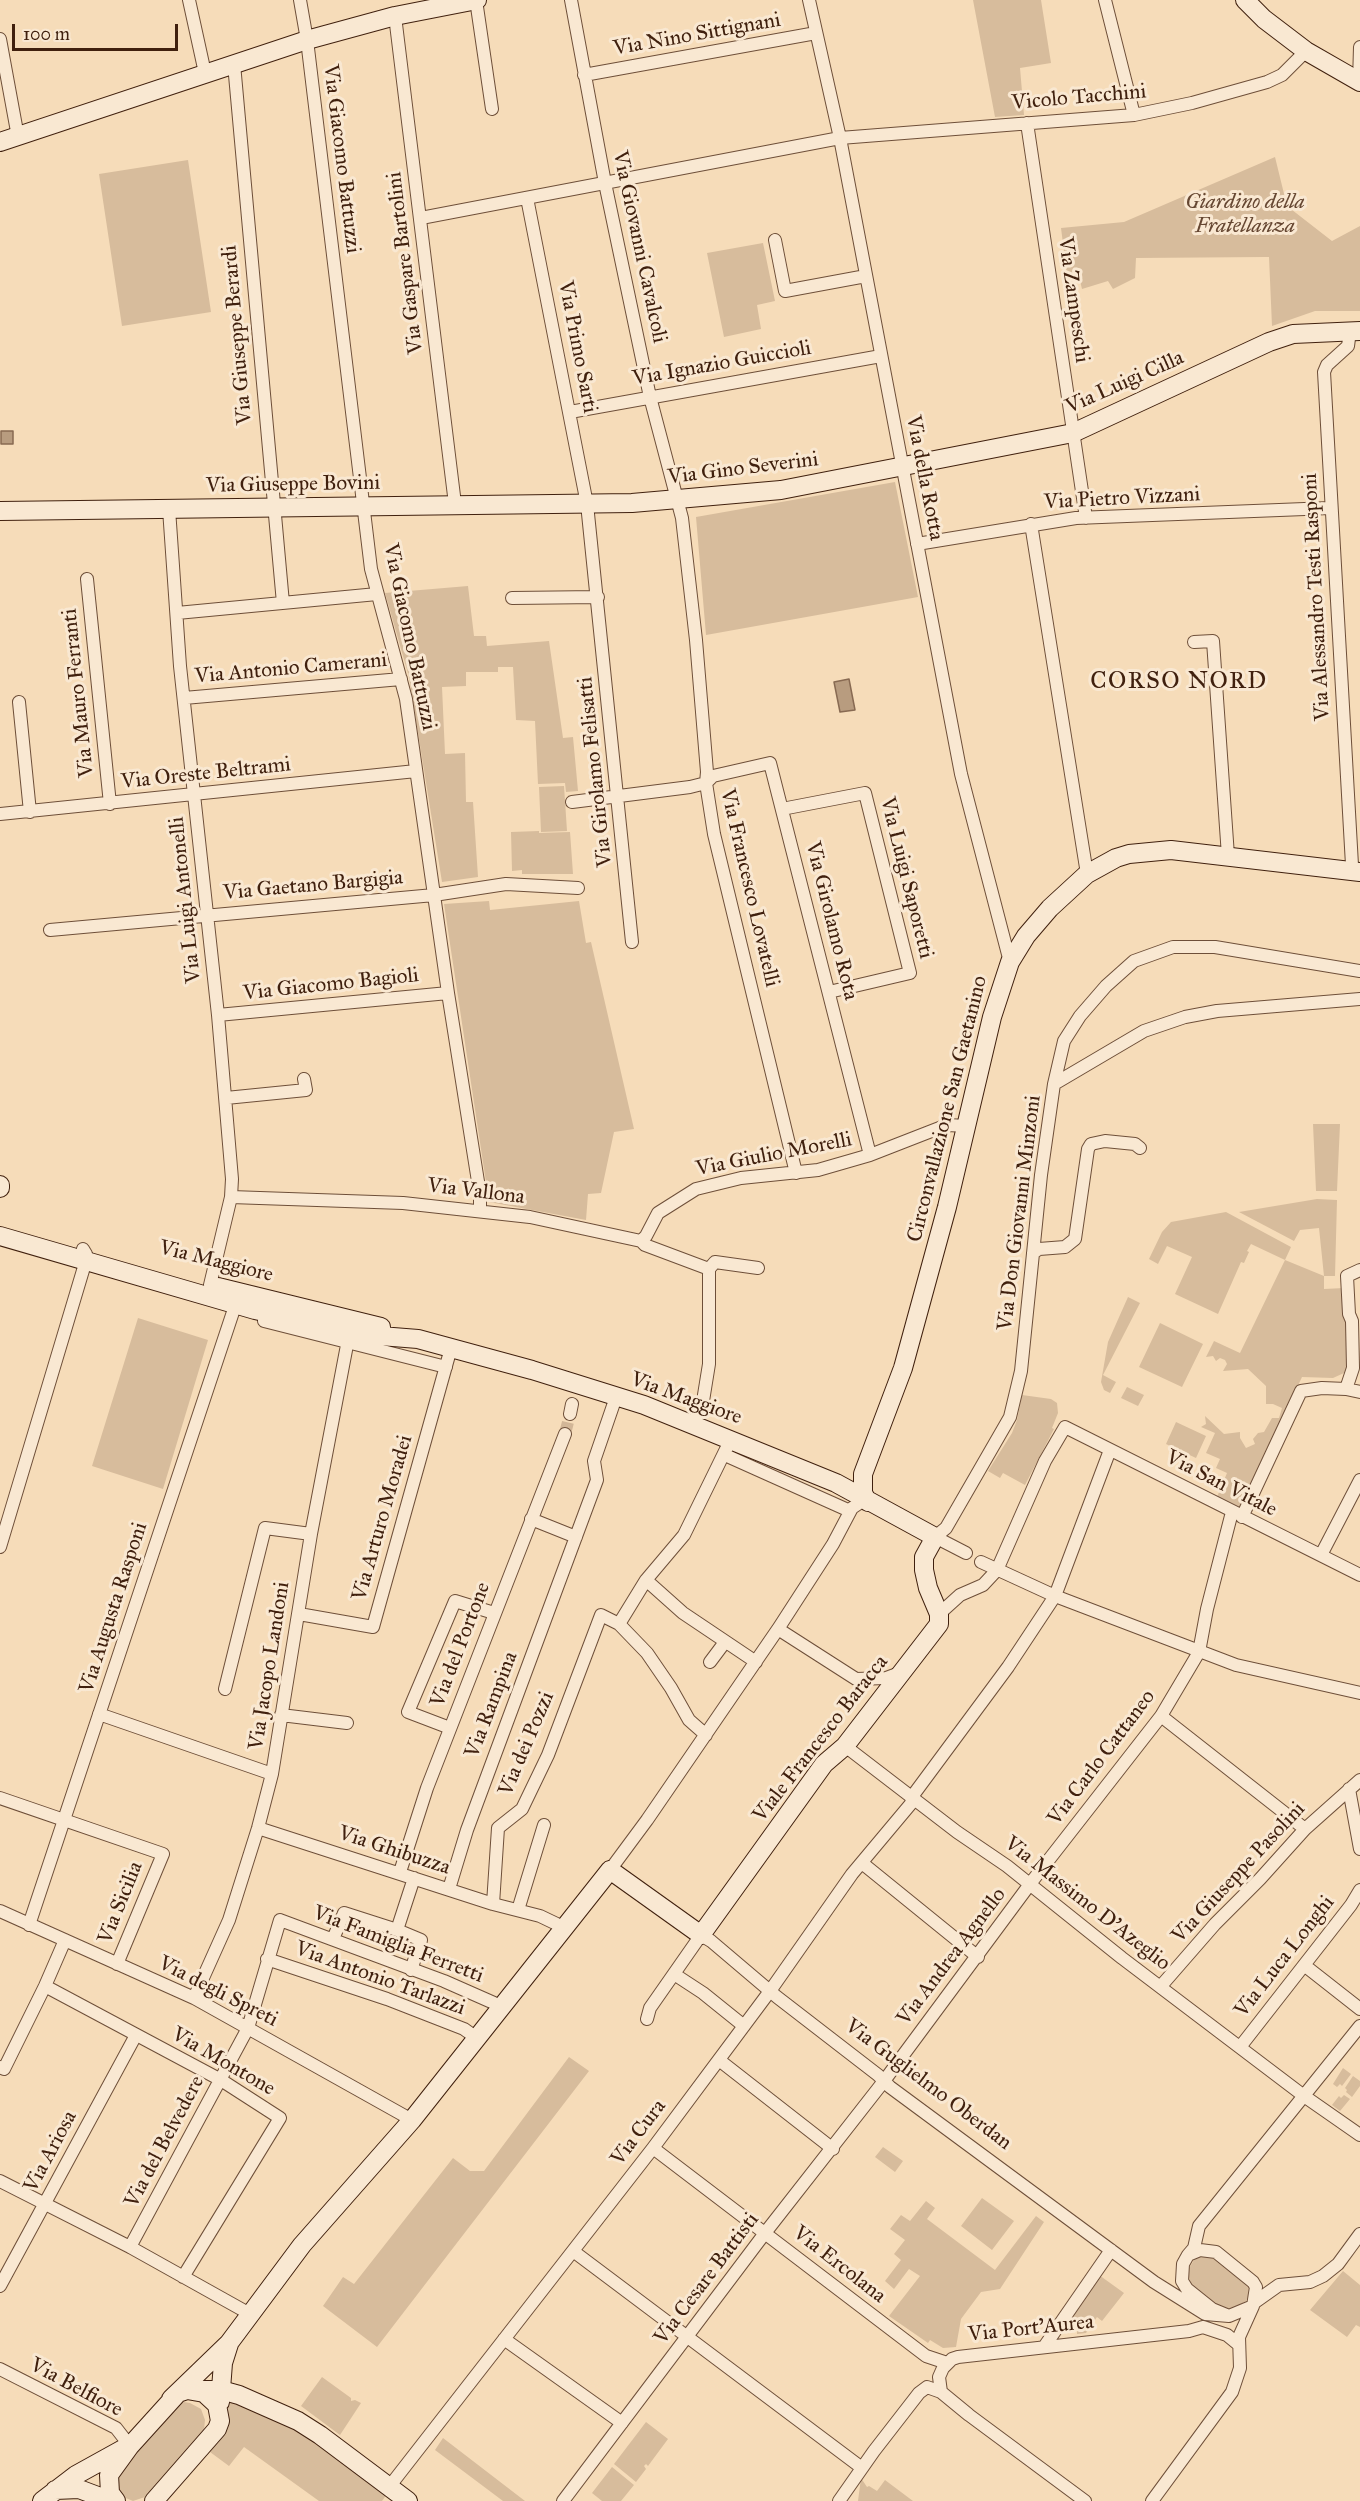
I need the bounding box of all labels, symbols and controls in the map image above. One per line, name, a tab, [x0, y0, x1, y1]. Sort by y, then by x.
street label: Via Nino Sittignani	[611, 8, 783, 62]
scale bar	[15, 12, 182, 50]
text: 100 m	[23, 23, 70, 45]
street label: Via Giacomo Battuzzi	[317, 63, 365, 255]
street label: Vicolo Tacchini	[1011, 80, 1147, 116]
street label: Via Giovanni Cavalcoli	[606, 149, 672, 345]
street label: Via Gaspare Bartolini	[382, 170, 430, 356]
park label: Giardino della Fratellanza	[1185, 190, 1305, 240]
street label: Via Zampeschi	[1052, 236, 1094, 364]
street label: Via Giuseppe Berardi	[218, 244, 258, 426]
street label: Via Primo Sarti	[552, 279, 602, 415]
street label: Via Ignazio Guiccioli	[631, 336, 813, 392]
street label: Via Luigi Cilla	[1062, 346, 1188, 420]
street label: Via della Rotta	[900, 413, 948, 543]
street label: Via Gino Severini	[666, 447, 820, 491]
street label: Via Giuseppe Bovini	[206, 471, 380, 499]
street label: Via Alessandro Testi Rasponi	[1298, 473, 1336, 721]
street label: Via Pietro Vizzani	[1043, 482, 1201, 516]
street label: Via Giacomo Battuzzi	[377, 541, 441, 733]
street label: Via Mauro Ferranti	[58, 607, 100, 779]
street label: Via Antonio Camerani	[194, 648, 388, 690]
district label: CORSO NORD	[1090, 668, 1268, 696]
street label: Via Girolamo Felisatti	[573, 676, 619, 868]
street label: Via Oreste Beltrami	[120, 753, 292, 795]
street label: Via Francesco Lovatelli	[714, 786, 784, 990]
street label: Via Luigi Saporetti	[874, 795, 938, 961]
street label: Via Luigi Antonelli	[165, 816, 207, 984]
street label: Via Girolamo Rota	[799, 839, 863, 1003]
street label: Via Gaetano Bargigia	[222, 866, 404, 906]
street label: Via Giacomo Bagioli	[242, 963, 420, 1007]
street label: Circonvallazione San Gaetanino	[903, 973, 993, 1245]
street label: Via Don Giovanni Minzoni	[993, 1094, 1047, 1332]
street label: Via Giulio Morelli	[694, 1128, 854, 1182]
street label: Via Vallona	[426, 1174, 526, 1210]
street label: Via Maggiore	[156, 1236, 276, 1288]
street label: Via Maggiore	[627, 1367, 745, 1431]
street label: Via Arturo Moradei	[347, 1432, 419, 1604]
street label: Via San Vitale	[1161, 1445, 1281, 1523]
street label: Via Augusta Rasponi	[74, 1519, 154, 1697]
street label: Via del Portone	[426, 1579, 496, 1711]
street label: Via Jacopo Landoni	[244, 1580, 296, 1752]
street label: Via Rampina	[460, 1648, 524, 1762]
street label: Viale Francesco Baracca	[748, 1651, 894, 1827]
street label: Via Carlo Cattaneo	[1043, 1685, 1161, 1831]
street label: Via dei Pozzi	[494, 1688, 560, 1800]
street label: Via Giuseppe Pasolini	[1167, 1797, 1311, 1949]
street label: Via Ghibuzza	[335, 1821, 453, 1881]
street label: Via Massimo D'Azeglio	[999, 1831, 1175, 1977]
street label: Via Sicilia	[93, 1858, 149, 1948]
street label: Via Andrea Agnello	[892, 1883, 1012, 2031]
street label: Via Luca Longhi	[1230, 1891, 1340, 2023]
street label: Via Famiglia Ferretti	[309, 1901, 487, 1989]
street label: Via Antonio Tarlazzi	[292, 1937, 468, 2021]
street label: Via degli Spreti	[154, 1951, 282, 2033]
street label: Via Guglielmo Oberdan	[840, 2014, 1016, 2156]
street label: Via Montone	[167, 2022, 279, 2102]
street label: Via del Belvedere	[120, 2072, 210, 2212]
street label: Via Cura	[606, 2095, 672, 2171]
street label: Via Ariosa	[19, 2107, 83, 2197]
street label: Via Cesare Battisti	[649, 2208, 765, 2350]
street label: Via Ercolana	[788, 2221, 890, 2309]
street label: Via Port'Aurea	[967, 2310, 1095, 2348]
street label: Via Belfiore	[25, 2353, 127, 2423]

